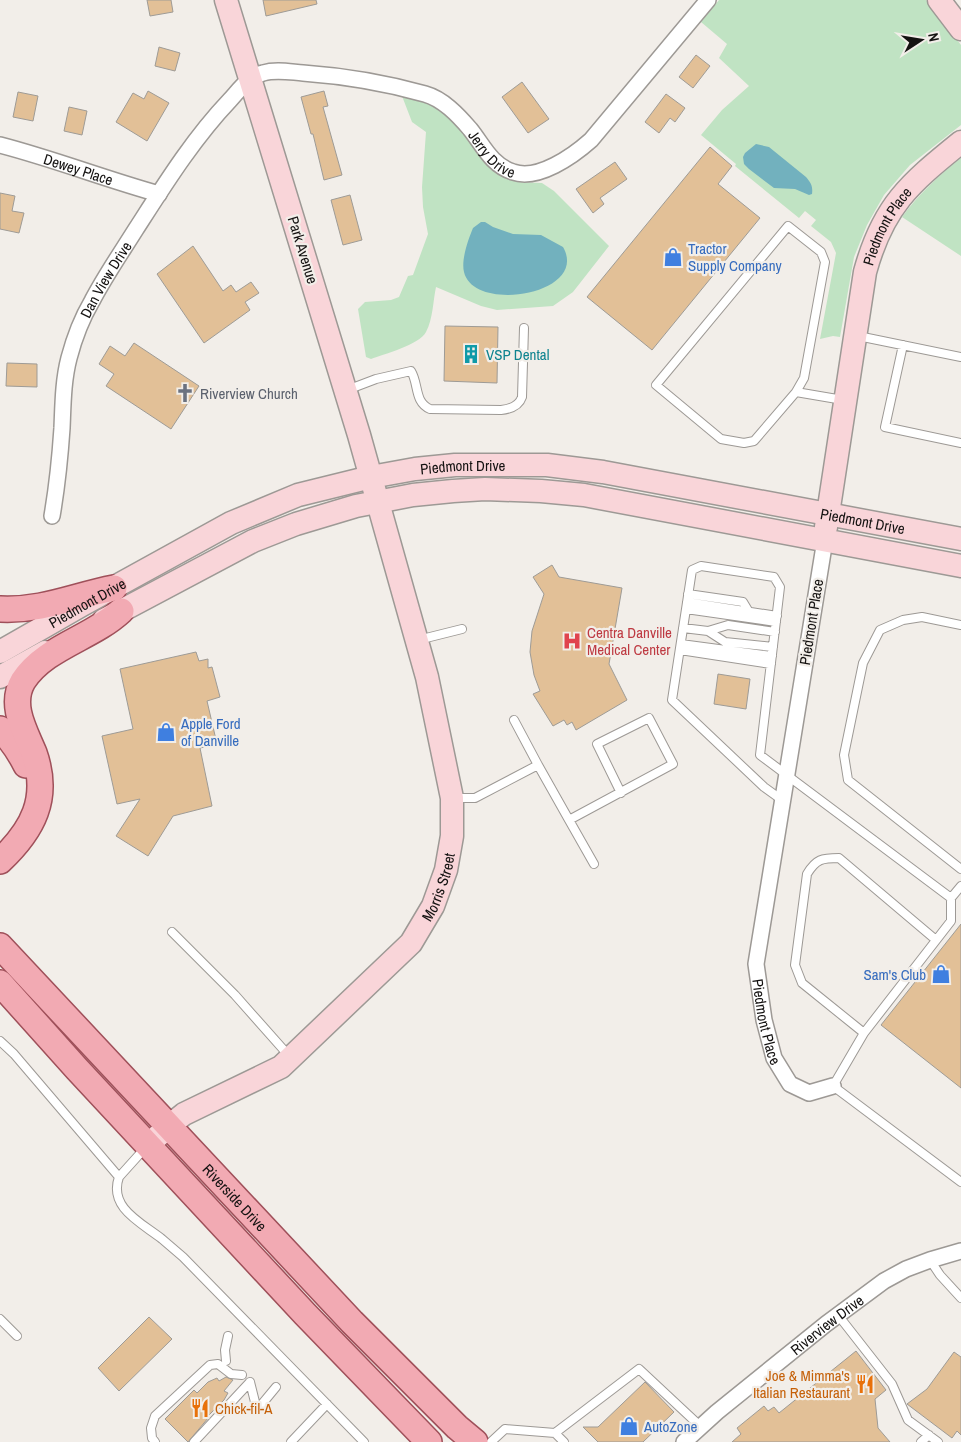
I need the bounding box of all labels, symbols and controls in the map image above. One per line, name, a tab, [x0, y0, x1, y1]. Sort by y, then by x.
north arrow	[896, 15, 946, 65]
text: N	[924, 31, 943, 43]
street label: Jerry Drive	[464, 126, 518, 183]
street label: Dewey Place	[41, 148, 116, 190]
street label: Piedmont Place	[857, 182, 916, 268]
street label: Park Avenue	[283, 214, 323, 286]
street label: Dan View Drive	[74, 237, 136, 321]
place label: Tractor Supply Company	[688, 238, 783, 276]
shop icon: Tractor Supply Company	[662, 246, 684, 268]
building icon: VSP Dental	[460, 343, 482, 365]
place label: VSP Dental	[486, 344, 549, 365]
church icon: Riverview Church	[174, 382, 196, 404]
place label: Riverview Church	[200, 383, 298, 404]
street label: Piedmont Drive	[419, 455, 506, 479]
street label: Piedmont Drive	[819, 502, 907, 539]
street label: Piedmont Drive	[44, 572, 129, 633]
street label: Piedmont Place	[794, 577, 828, 667]
place label: Centra Danville Medical Center	[587, 622, 672, 660]
hospital icon: Centra Danville Medical Center	[561, 630, 583, 652]
place label: Apple Ford of Danville	[180, 713, 241, 751]
shop icon: Apple Ford of Danville	[155, 721, 177, 743]
street label: Morris Street	[416, 851, 459, 925]
shop icon: Sam's Club	[930, 963, 952, 985]
place label: Sam's Club	[863, 964, 926, 985]
street label: Piedmont Place	[748, 977, 786, 1069]
street label: Riverside Drive	[198, 1159, 272, 1236]
street label: Riverview Drive	[786, 1289, 868, 1359]
place label: Joe & Mimma's Italian Restaurant	[753, 1365, 851, 1403]
restaurant icon: Joe & Mimma's Italian Restaurant	[854, 1373, 876, 1395]
restaurant icon: Chick-fil-A	[189, 1397, 211, 1419]
place label: Chick-fil-A	[215, 1398, 273, 1419]
shop icon: AutoZone	[618, 1415, 640, 1437]
place label: AutoZone	[643, 1416, 698, 1437]

